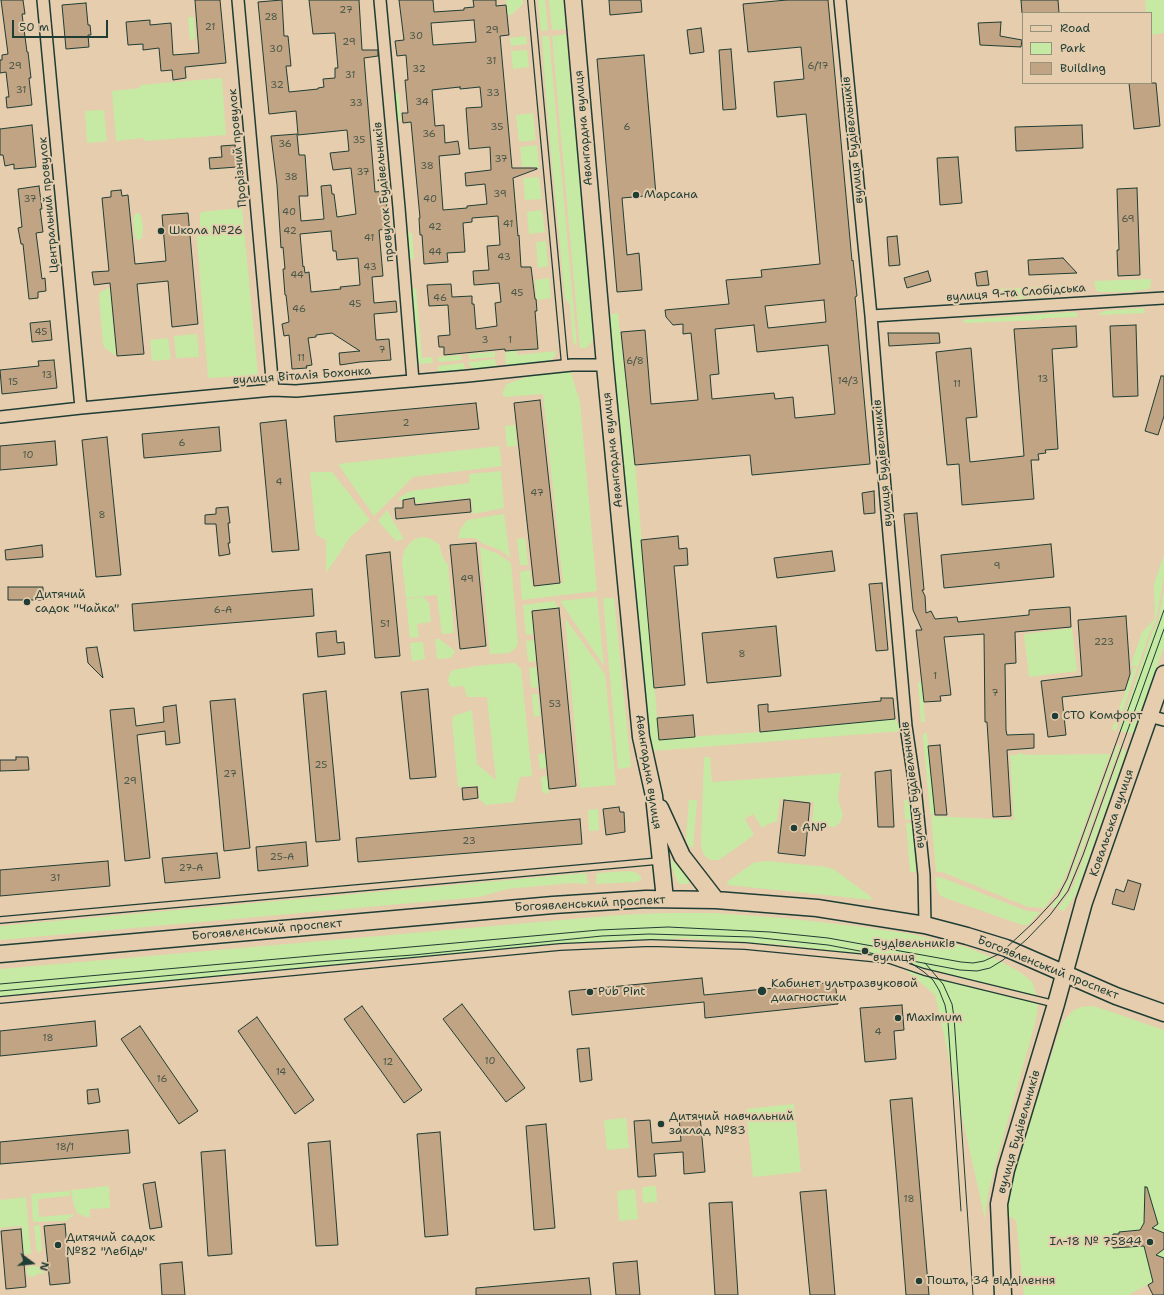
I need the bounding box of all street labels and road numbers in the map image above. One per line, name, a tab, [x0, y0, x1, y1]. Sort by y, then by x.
street label: Авангардна вулиця	[572, 70, 596, 186]
street label: вулиця Будівельників	[839, 76, 867, 204]
street label: Прорізний провулок	[226, 88, 250, 208]
street label: провулок Будівельників	[371, 121, 397, 263]
street label: Центральний провулок	[36, 136, 62, 274]
street label: вулиця 9-та Слобідська	[946, 281, 1086, 305]
street label: вулиця Віталія Бохонка	[232, 364, 372, 388]
street label: Авангардна вулиця	[600, 392, 626, 508]
street label: вулиця Будівельників	[870, 399, 896, 527]
street label: Авангардна вулиця	[632, 714, 664, 830]
street label: вулиця Будівельників	[898, 721, 928, 849]
street label: Ковальська вулиця	[1087, 767, 1137, 879]
street label: Богоявленський проспект	[514, 893, 666, 915]
street label: Богоявленський проспект	[191, 916, 343, 944]
street label: Богоявленський проспект	[975, 933, 1121, 1003]
street label: вулиця Будівельників	[994, 1069, 1044, 1195]

